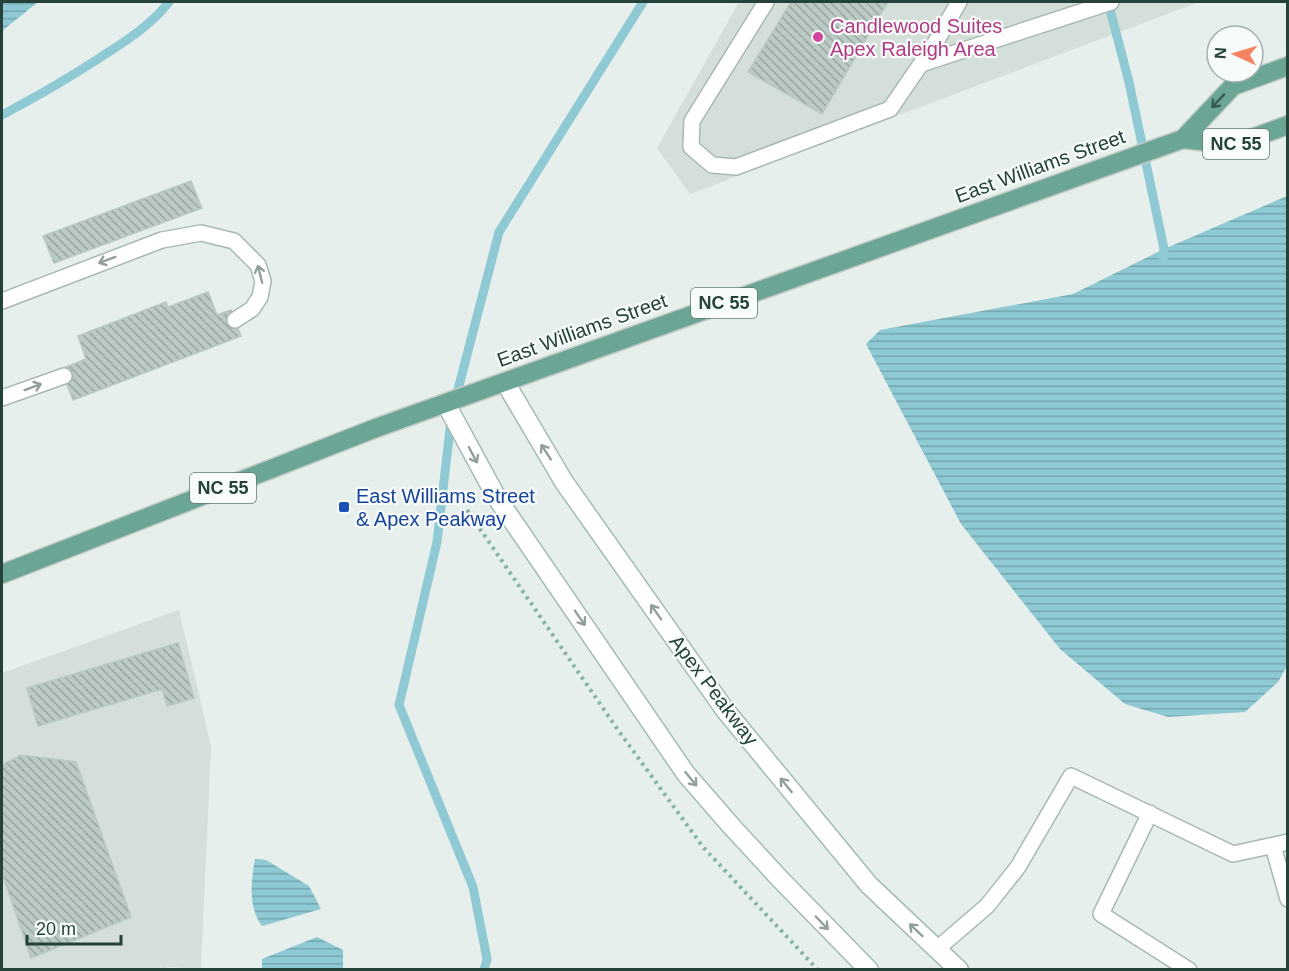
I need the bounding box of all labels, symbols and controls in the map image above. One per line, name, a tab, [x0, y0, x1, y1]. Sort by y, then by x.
place label: Candlewood Suites Apex Raleigh Area	[830, 15, 1002, 60]
north arrow	[1205, 24, 1265, 84]
marker: Candlewood Suites Apex Raleigh Area	[811, 30, 825, 44]
text: N	[1212, 47, 1229, 59]
one-way arrow	[1211, 94, 1225, 109]
street label: East Williams Street	[952, 125, 1128, 207]
road number: NC 55	[1203, 129, 1269, 159]
one-way arrow	[98, 255, 117, 266]
one-way arrow	[253, 265, 265, 284]
road number: NC 55	[691, 288, 757, 318]
street label: East Williams Street	[494, 289, 670, 371]
one-way arrow	[23, 380, 41, 391]
one-way arrow	[540, 444, 552, 461]
one-way arrow	[468, 446, 479, 464]
road number: NC 55	[190, 473, 256, 503]
place label: East Williams Street & Apex Peakway	[356, 485, 535, 530]
marker: East Williams Street & Apex Peakway	[337, 500, 351, 514]
one-way arrow	[650, 605, 662, 621]
one-way arrow	[574, 610, 586, 626]
street label: Apex Peakway	[665, 631, 763, 749]
one-way arrow	[684, 770, 697, 786]
one-way arrow	[780, 777, 793, 793]
scale bar	[27, 908, 122, 946]
one-way arrow	[814, 916, 829, 931]
text: 20 m	[36, 919, 76, 939]
one-way arrow	[909, 922, 924, 937]

